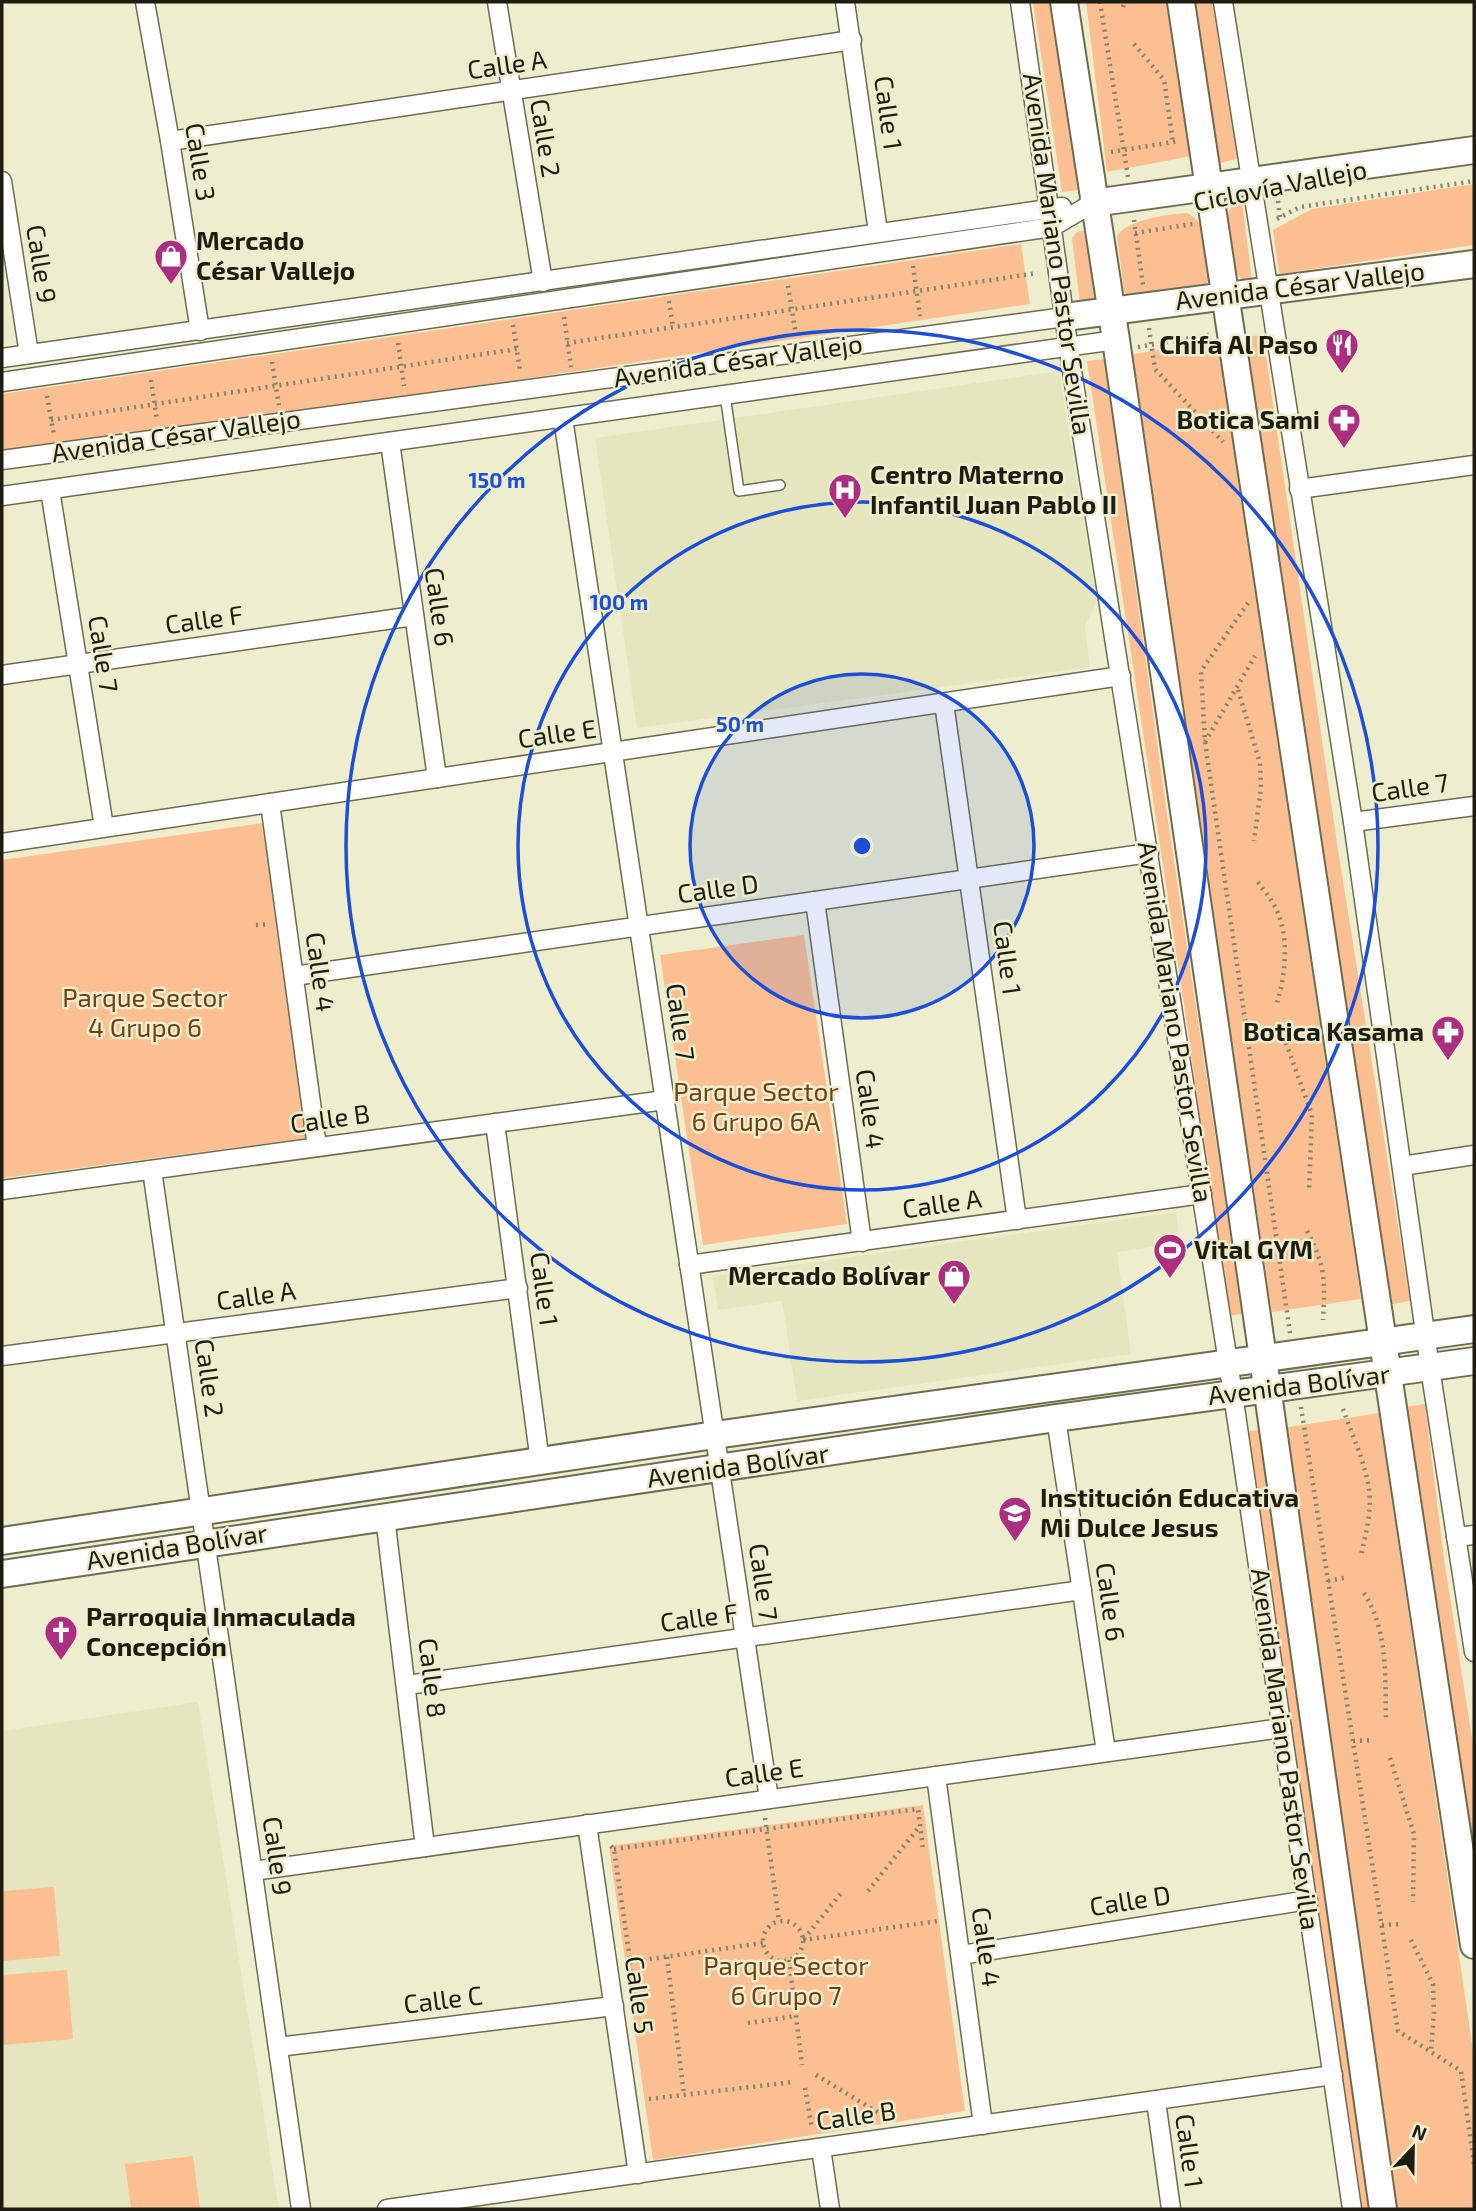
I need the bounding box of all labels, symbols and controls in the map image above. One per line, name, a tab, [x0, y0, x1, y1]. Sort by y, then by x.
street label: Calle A	[465, 43, 548, 84]
street label: Avenida Mariano Pastor Sevilla	[1018, 71, 1099, 437]
street label: Calle 1	[869, 74, 910, 152]
street label: Calle 2	[525, 96, 568, 179]
street label: Calle 3	[180, 120, 223, 203]
street label: Ciclovía Vallejo	[1190, 153, 1369, 217]
street label: Calle 9	[21, 222, 64, 305]
place label: Mercado César Vallejo	[196, 224, 355, 285]
shop icon: Mercado César Vallejo	[152, 237, 190, 286]
street label: Avenida César Vallejo	[1173, 254, 1426, 315]
restaurant icon: Chifa Al Paso	[1323, 326, 1361, 375]
street label: Avenida César Vallejo	[611, 327, 864, 392]
place label: Chifa Al Paso	[1159, 328, 1318, 359]
pharmacy icon: Botica Sami	[1325, 401, 1363, 450]
street label: Avenida César Vallejo	[49, 402, 302, 467]
place label: Botica Sami	[1176, 403, 1320, 434]
place label: Centro Materno Infantil Juan Pablo II	[870, 458, 1117, 519]
text: 150 m	[469, 467, 525, 492]
hospital icon: Centro Materno Infantil Juan Pablo II	[826, 471, 864, 520]
street label: Calle 6	[420, 565, 461, 648]
text: 100 m	[590, 589, 648, 614]
street label: Calle F	[163, 598, 245, 639]
street label: Calle 7	[83, 613, 126, 695]
text: 50 m	[716, 711, 764, 736]
street label: Calle E	[516, 712, 598, 753]
street label: Calle 7	[1369, 766, 1450, 807]
centre of rings	[850, 834, 874, 858]
street label: Avenida Mariano Pastor Sevilla	[1133, 839, 1220, 1205]
street label: Calle D	[675, 866, 760, 909]
street label: Calle 1	[988, 919, 1029, 997]
street label: Calle 4	[301, 930, 342, 1014]
park label: Parque Sector 4 Grupo 6	[62, 981, 228, 1042]
street label: Calle 7	[661, 981, 702, 1062]
pharmacy icon: Botica Kasama	[1429, 1013, 1467, 1062]
place label: Botica Kasama	[1243, 1015, 1424, 1046]
street label: Calle 4	[851, 1067, 892, 1151]
park label: Parque Sector 6 Grupo 6A	[673, 1075, 839, 1136]
street label: Calle B	[288, 1097, 372, 1138]
street label: Calle A	[900, 1182, 983, 1223]
sports icon: Vital GYM	[1151, 1231, 1189, 1280]
place label: Vital GYM	[1194, 1233, 1313, 1264]
street label: Calle 1	[525, 1250, 566, 1328]
shop icon: Mercado Bolívar	[935, 1257, 973, 1306]
place label: Mercado Bolívar	[728, 1259, 930, 1290]
street label: Calle A	[214, 1274, 297, 1315]
street label: Calle 2	[190, 1337, 231, 1419]
street label: Avenida Bolívar	[1206, 1357, 1392, 1410]
street label: Avenida Bolívar	[645, 1436, 831, 1493]
place label: Institución Educativa Mi Dulce Jesus	[1040, 1481, 1299, 1542]
school or university icon: Institución Educativa Mi Dulce Jesus	[996, 1494, 1034, 1543]
street label: Avenida Bolívar	[84, 1516, 270, 1575]
street label: Calle 7	[744, 1541, 785, 1622]
street label: Calle 6	[1091, 1560, 1132, 1643]
street label: Avenida Mariano Pastor Sevilla	[1246, 1566, 1327, 1932]
street label: Calle F	[658, 1596, 740, 1637]
place label: Parroquia Inmaculada Concepción	[86, 1600, 356, 1661]
church icon: Parroquia Inmaculada Concepción	[42, 1613, 80, 1662]
street label: Calle 8	[413, 1636, 454, 1719]
street label: Calle E	[723, 1751, 805, 1792]
street label: Calle 9	[258, 1814, 299, 1897]
street label: Calle D	[1087, 1878, 1172, 1921]
street label: Calle 4	[967, 1905, 1008, 1989]
park label: Parque Sector 6 Grupo 7	[703, 1949, 869, 2010]
street label: Calle 5	[620, 1954, 661, 2036]
street label: Calle C	[402, 1978, 484, 2019]
street label: Calle B	[814, 2094, 898, 2135]
street label: Calle 1	[1170, 2112, 1211, 2190]
north arrow	[1378, 2113, 1448, 2183]
text: N	[1409, 2119, 1430, 2145]

